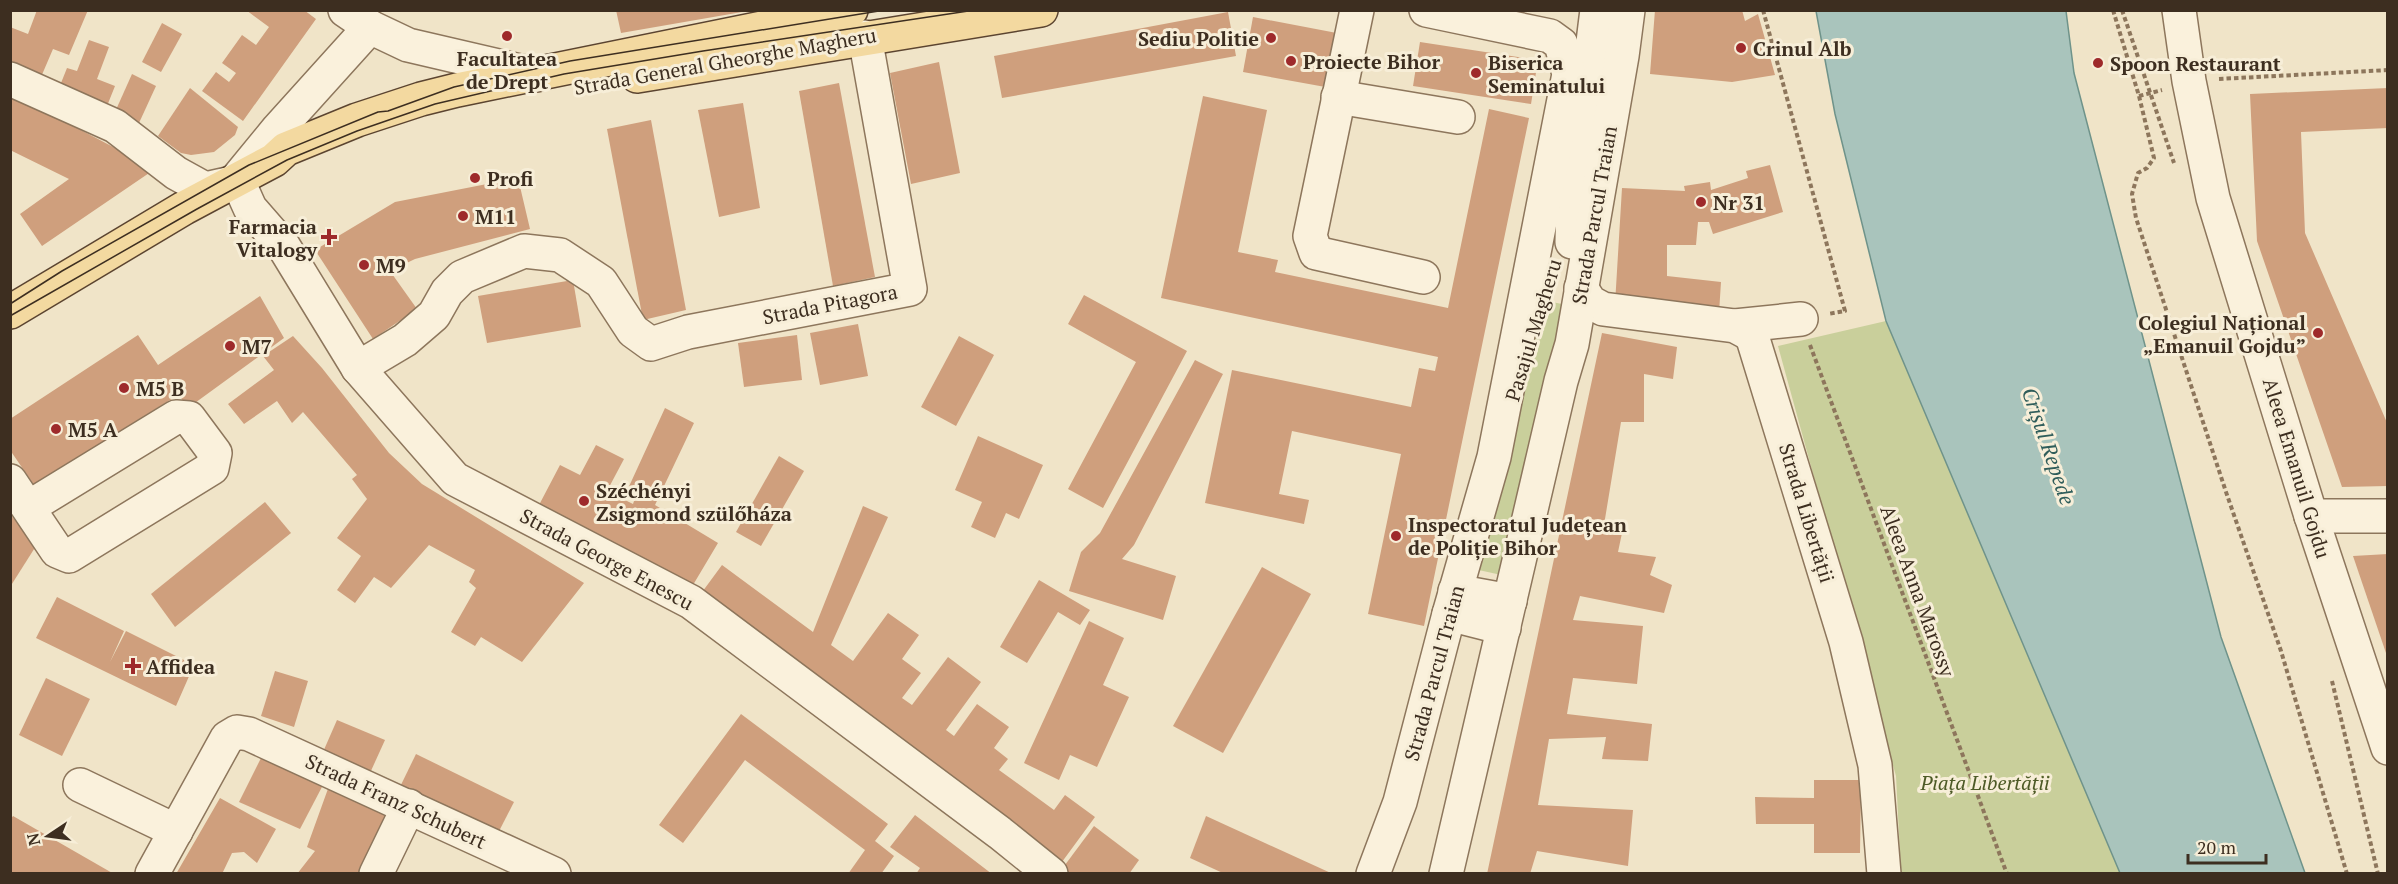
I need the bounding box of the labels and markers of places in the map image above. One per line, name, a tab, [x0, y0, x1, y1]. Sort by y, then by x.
place label: Sediu Politie	[1138, 25, 1259, 52]
marker: Facultatea de Drept	[500, 29, 514, 43]
marker: Sediu Politie	[1264, 31, 1278, 45]
place label: Crinul Alb	[1753, 35, 1852, 62]
marker: Crinul Alb	[1734, 41, 1748, 55]
place label: Facultatea de Drept	[457, 45, 557, 95]
place label: Proiecte Bihor	[1303, 48, 1440, 75]
place label: Biserica Seminatului	[1488, 49, 1606, 99]
place label: Spoon Restaurant	[2110, 50, 2281, 77]
marker: Proiecte Bihor	[1284, 54, 1298, 68]
marker: Spoon Restaurant	[2091, 56, 2105, 70]
marker: Biserica Seminatului	[1469, 66, 1483, 80]
place label: Profi	[487, 165, 533, 192]
marker: Profi	[468, 171, 482, 185]
place label: Nr 31	[1713, 189, 1765, 216]
marker: Nr 31	[1694, 195, 1708, 209]
place label: M11	[475, 203, 516, 230]
marker: M11	[456, 209, 470, 223]
place label: Farmacia Vitalogy	[229, 213, 317, 263]
marker: Farmacia Vitalogy	[322, 230, 336, 244]
place label: M9	[376, 252, 406, 279]
marker: M9	[357, 258, 371, 272]
place label: Colegiul Național „Emanuil Gojdu”	[2138, 309, 2306, 359]
marker: Colegiul Național „Emanuil Gojdu”	[2311, 326, 2325, 340]
place label: M7	[242, 333, 272, 360]
marker: M7	[223, 339, 237, 353]
place label: M5 B	[136, 375, 184, 402]
marker: M5 B	[117, 381, 131, 395]
place label: M5 A	[68, 416, 118, 443]
marker: M5 A	[49, 422, 63, 436]
place label: Széchényi Zsigmond szülőháza	[596, 477, 792, 527]
marker: Széchényi Zsigmond szülőháza	[577, 494, 591, 508]
place label: Inspectoratul Județean de Poliție Bihor	[1408, 511, 1627, 561]
marker: Inspectoratul Județean de Poliție Bihor	[1389, 529, 1403, 543]
place label: Affidea	[146, 653, 215, 680]
marker: Affidea	[124, 657, 142, 675]

